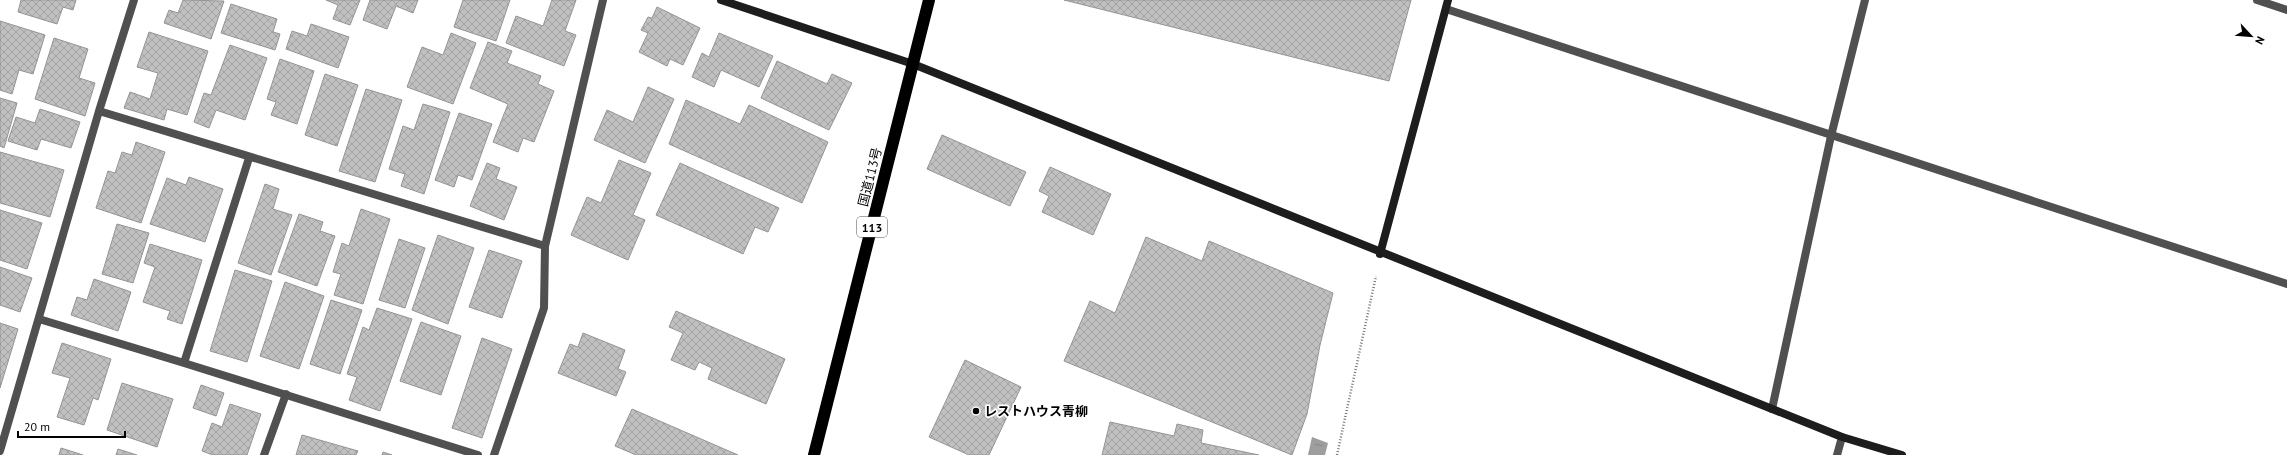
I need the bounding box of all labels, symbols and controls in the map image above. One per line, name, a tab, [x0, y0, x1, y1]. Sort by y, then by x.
north arrow	[2231, 16, 2271, 56]
text: N	[2252, 34, 2268, 47]
street label: 国道113号	[854, 146, 886, 208]
road number: 113	[857, 217, 887, 237]
place label: レストハウス青柳	[984, 403, 1088, 420]
marker: レストハウス青柳	[971, 406, 981, 416]
scale bar	[18, 413, 125, 439]
text: 20 m	[24, 419, 50, 434]

